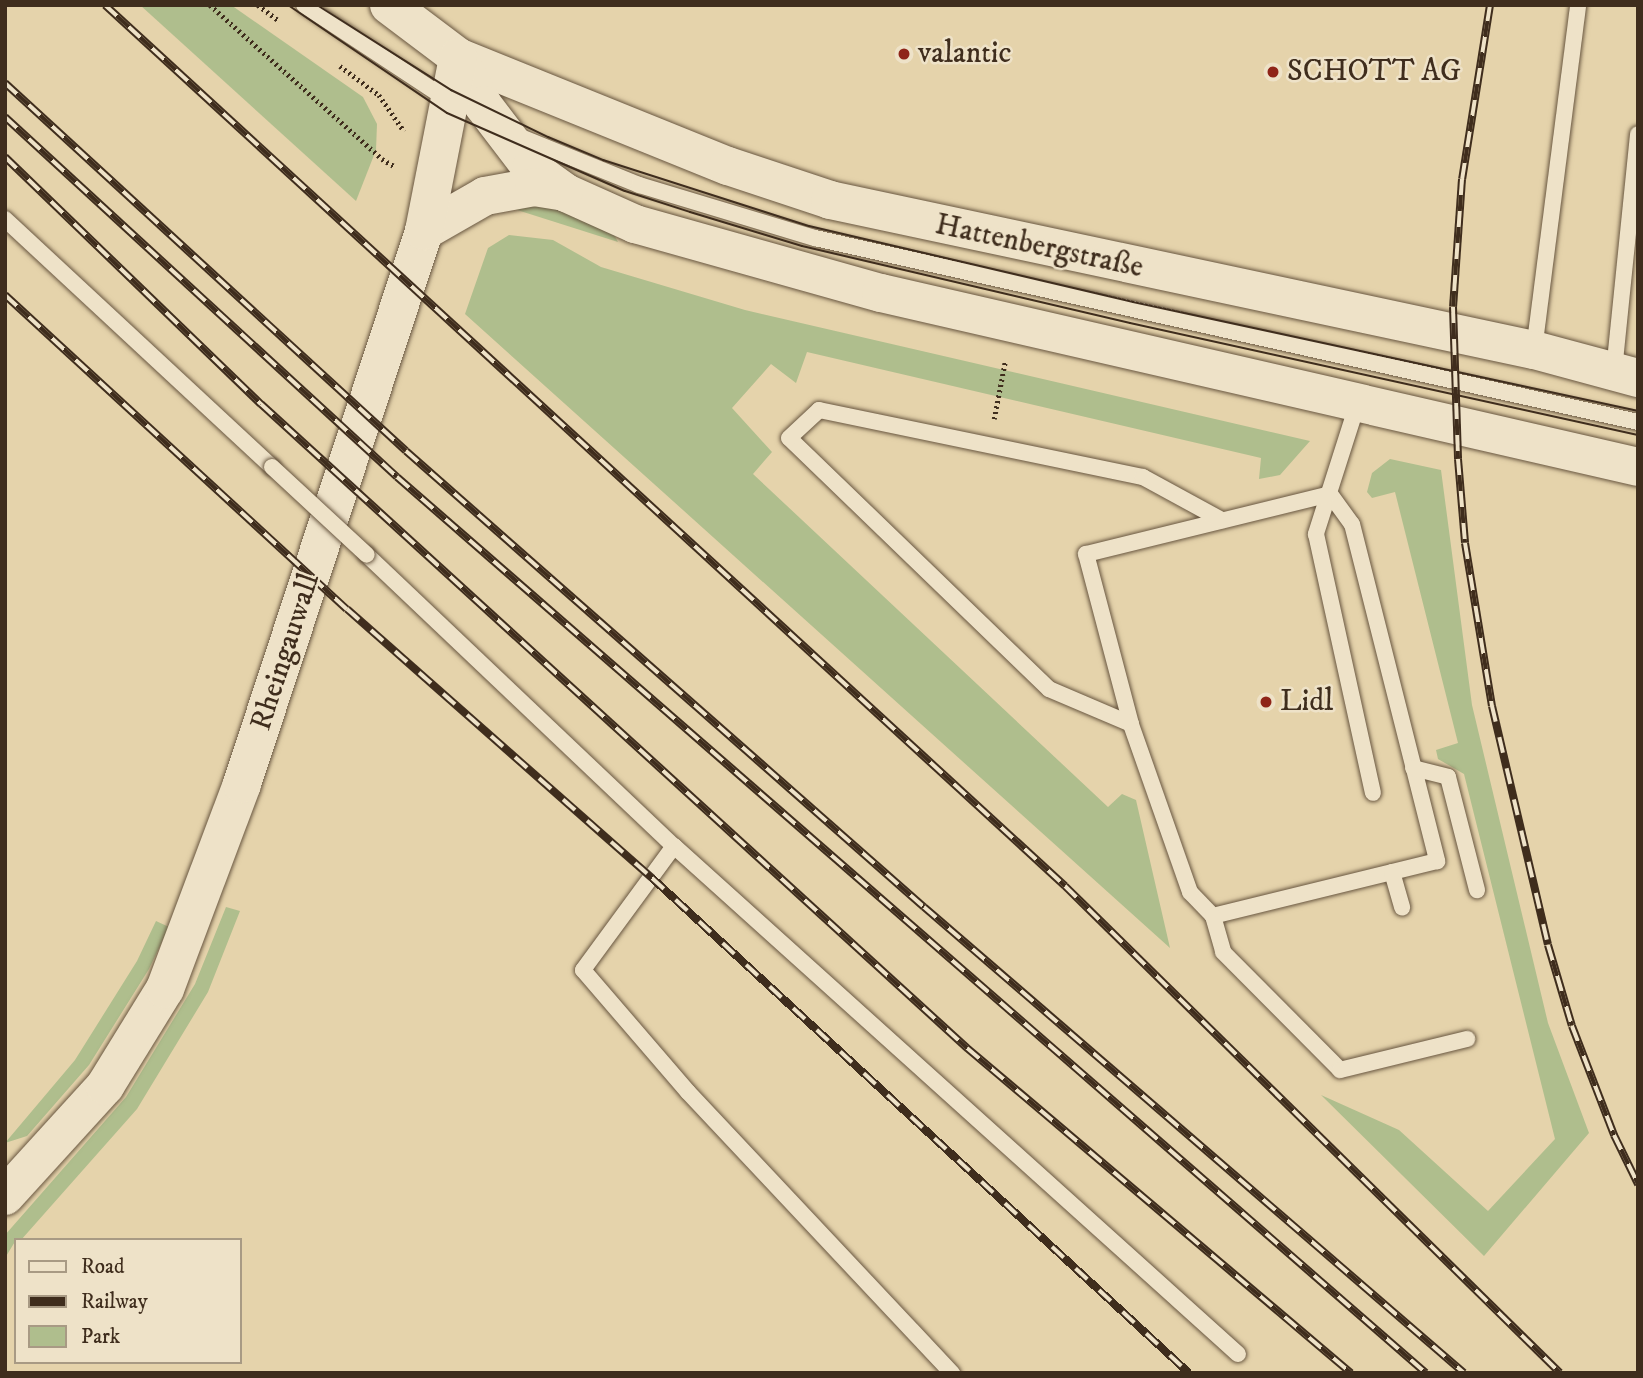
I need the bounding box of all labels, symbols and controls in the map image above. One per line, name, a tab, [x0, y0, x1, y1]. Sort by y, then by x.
place label: valantic	[918, 36, 1011, 72]
marker: valantic	[896, 46, 912, 62]
place label: SCHOTT AG	[1287, 54, 1461, 90]
marker: SCHOTT AG	[1265, 64, 1281, 80]
street label: Hattenbergstraße	[932, 207, 1146, 287]
street label: Rheingauwall	[244, 569, 328, 735]
place label: Lidl	[1280, 684, 1333, 720]
marker: Lidl	[1258, 694, 1274, 710]
legend	[14, 1238, 242, 1364]
text: Road	[81, 1254, 125, 1280]
text: Railway	[81, 1289, 148, 1315]
text: Park	[81, 1324, 120, 1350]

